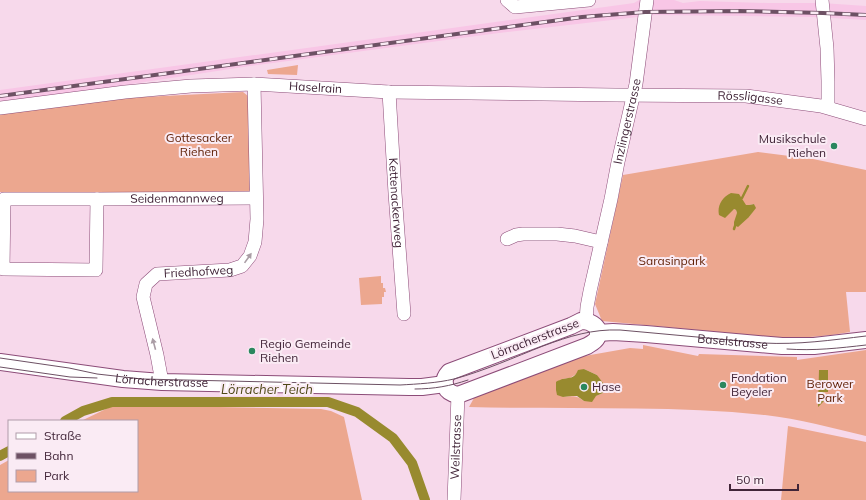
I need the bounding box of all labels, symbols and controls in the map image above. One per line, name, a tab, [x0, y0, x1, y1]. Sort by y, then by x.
street label: Haselrain	[289, 78, 343, 96]
street label: Inzlingerstrasse	[610, 78, 644, 165]
street label: Rössligasse	[718, 88, 784, 108]
park label: Gottesacker Riehen	[166, 130, 233, 159]
place label: Musikschule Riehen	[759, 131, 826, 160]
marker: Musikschule Riehen	[829, 141, 839, 151]
street label: Kettenackerweg	[386, 157, 407, 248]
street label: Seidenmannweg	[130, 190, 224, 206]
one-way arrow	[244, 253, 252, 264]
park label: Sarasinpark	[639, 253, 706, 268]
street label: Friedhofweg	[163, 262, 234, 281]
street label: Lörracherstrasse	[489, 315, 581, 362]
street label: Baselstrasse	[697, 331, 769, 352]
place label: Regio Gemeinde Riehen	[260, 336, 351, 365]
one-way arrow	[151, 338, 157, 350]
marker: Regio Gemeinde Riehen	[247, 346, 257, 356]
street label: Lörracherstrasse	[114, 370, 208, 390]
place label: Fondation Beyeler	[731, 370, 787, 399]
park label: Berower Park	[807, 376, 854, 405]
place label: Hase	[592, 379, 621, 394]
marker: Fondation Beyeler	[718, 380, 728, 390]
water label: Lörracher Teich	[221, 381, 313, 397]
marker: Hase	[579, 382, 589, 392]
street label: Weilstrasse	[447, 414, 464, 480]
legend	[8, 420, 138, 492]
text: Straße	[44, 428, 81, 443]
text: Bahn	[44, 448, 73, 463]
scale bar	[730, 466, 798, 492]
text: Park	[44, 468, 70, 483]
text: 50 m	[736, 472, 764, 487]

